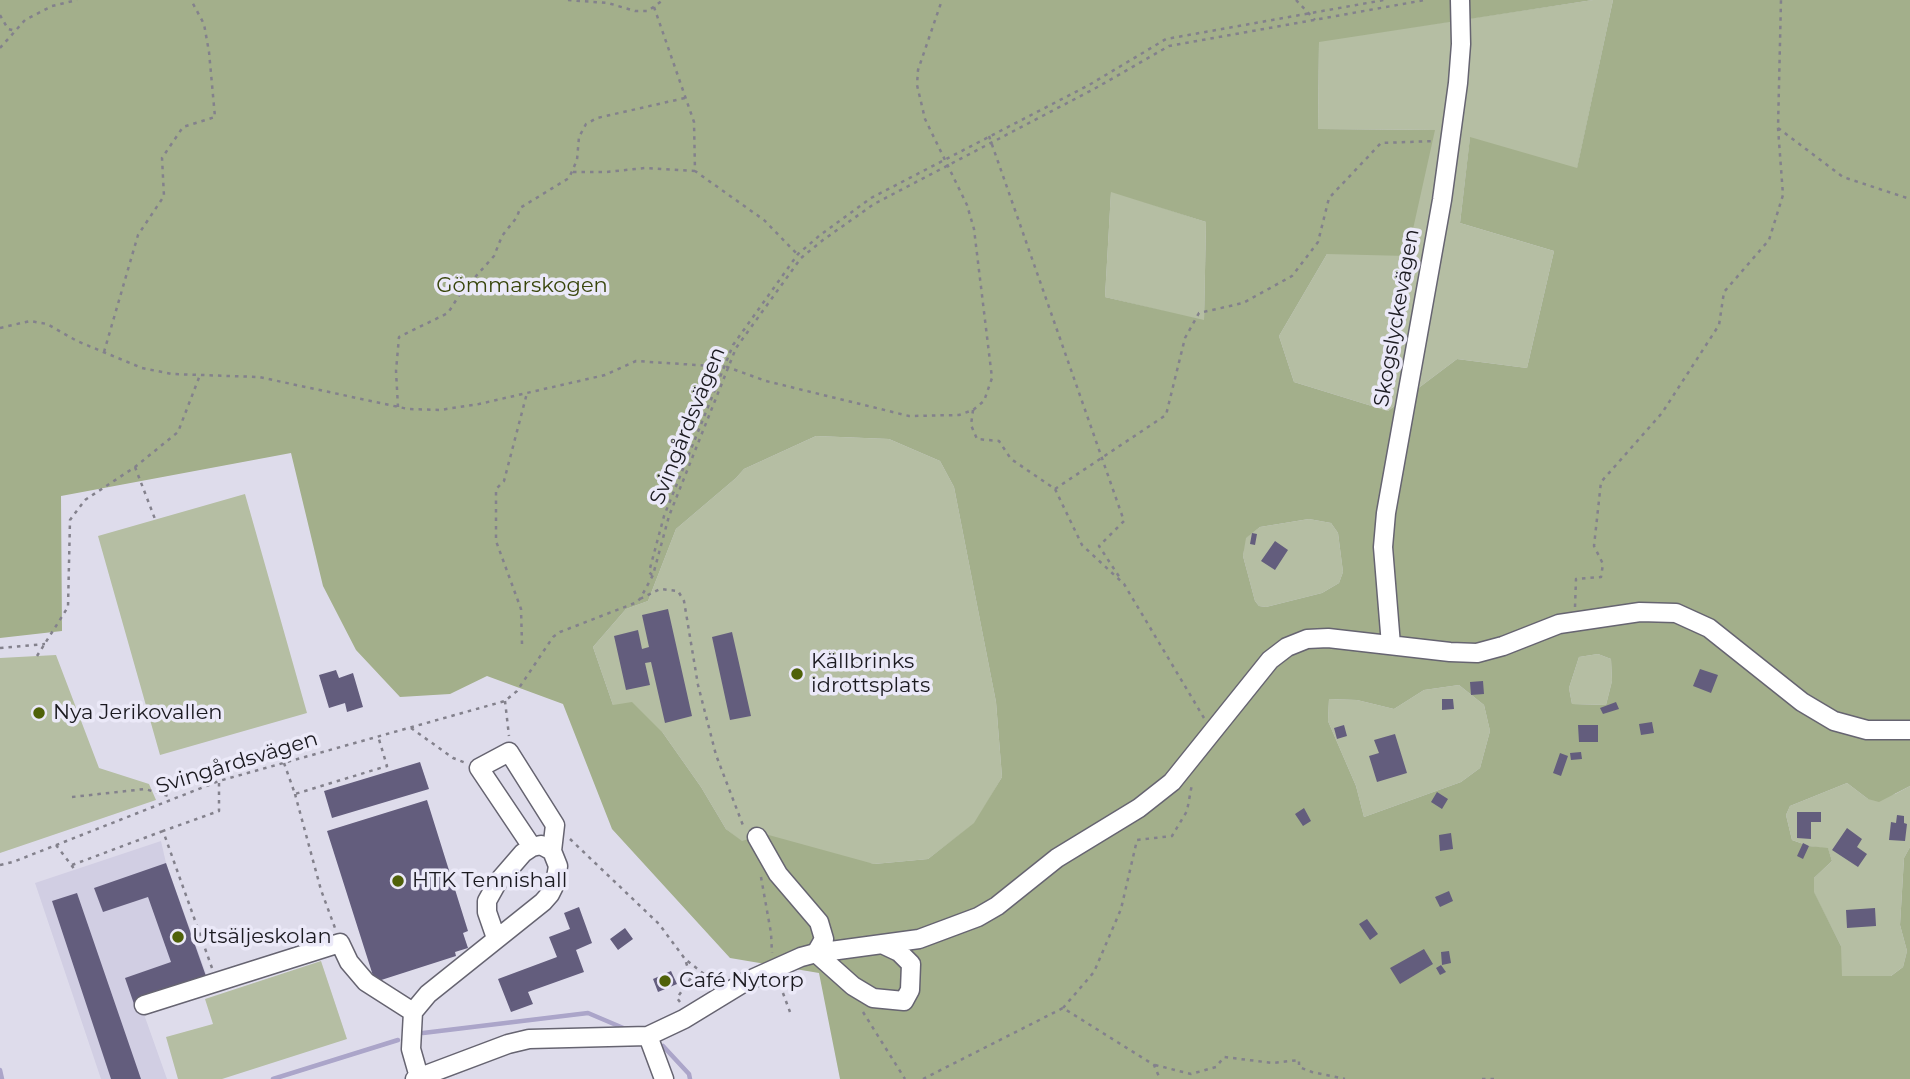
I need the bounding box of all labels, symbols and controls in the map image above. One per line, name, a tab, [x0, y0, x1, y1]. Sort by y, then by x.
street label: Skogslyckevägen	[1369, 227, 1425, 409]
park label: Gömmarskogen	[436, 273, 608, 299]
street label: Svingårdsvägen	[645, 344, 731, 508]
place label: Källbrinks idrottsplats	[811, 649, 930, 699]
marker: Källbrinks idrottsplats	[789, 666, 805, 682]
place label: Nya Jerikovallen	[53, 700, 223, 726]
marker: Nya Jerikovallen	[31, 705, 47, 721]
street label: Svingårdsvägen	[153, 726, 321, 800]
place label: HTK Tennishall	[412, 868, 567, 894]
marker: HTK Tennishall	[390, 873, 406, 889]
place label: Utsäljeskolan	[192, 924, 332, 950]
marker: Utsäljeskolan	[170, 929, 186, 945]
place label: Café Nytorp	[679, 968, 804, 994]
marker: Café Nytorp	[657, 973, 673, 989]

